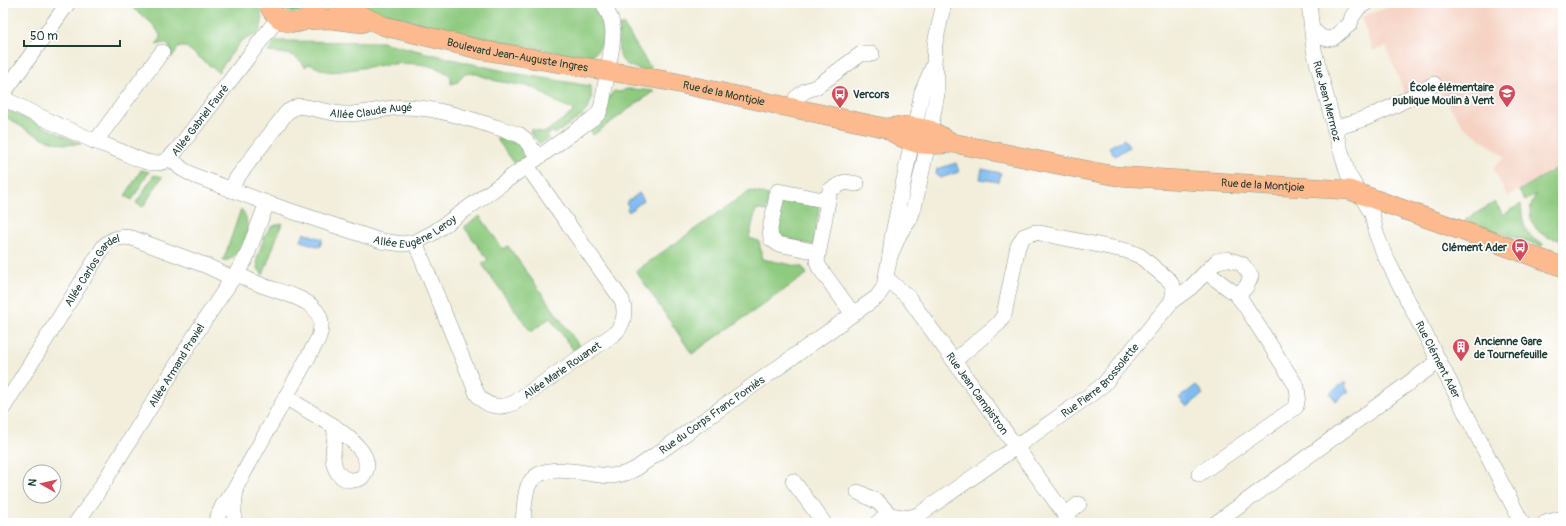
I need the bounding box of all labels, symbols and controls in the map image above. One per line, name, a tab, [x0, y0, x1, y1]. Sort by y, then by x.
scale bar	[24, 22, 120, 48]
text: 50 m	[30, 29, 58, 44]
street label: Boulevard Jean-Auguste Ingres	[446, 35, 589, 74]
street label: Rue Jean Mermoz	[1311, 59, 1344, 143]
street label: Rue de la Montjoie	[682, 78, 767, 108]
place label: École élémentaire publique Moulin à Vent	[1393, 80, 1495, 107]
street label: Allée Gabriel Fauré	[168, 82, 231, 159]
school or university icon: École élémentaire publique Moulin à Vent	[1497, 83, 1517, 108]
bus stop icon: Vercors	[830, 84, 850, 109]
place label: Vercors	[853, 88, 889, 101]
street label: Allée Claude Augé	[329, 100, 413, 121]
street label: Rue de la Montjoie	[1221, 176, 1305, 194]
street label: Allée Eugène Leroy	[372, 212, 459, 251]
street label: Allée Carlos Gardel	[62, 231, 121, 309]
bus stop icon: Clément Ader	[1510, 237, 1530, 262]
place label: Clément Ader	[1442, 241, 1508, 254]
street label: Rue Clément Ader	[1413, 319, 1463, 400]
street label: Allée Armand Praviel	[146, 321, 207, 409]
place label: Ancienne Gare de Tournefeuille	[1474, 335, 1548, 361]
building icon: Ancienne Gare de Tournefeuille	[1451, 337, 1471, 362]
street label: Allée Marie Rouanet	[521, 338, 604, 401]
street label: Rue Pierre Brossolette	[1058, 340, 1142, 420]
street label: Rue Jean Campistron	[944, 350, 1011, 437]
street label: Rue du Corps Franc Pomiès	[657, 373, 767, 457]
north arrow	[22, 464, 62, 504]
text: N	[26, 478, 40, 487]

